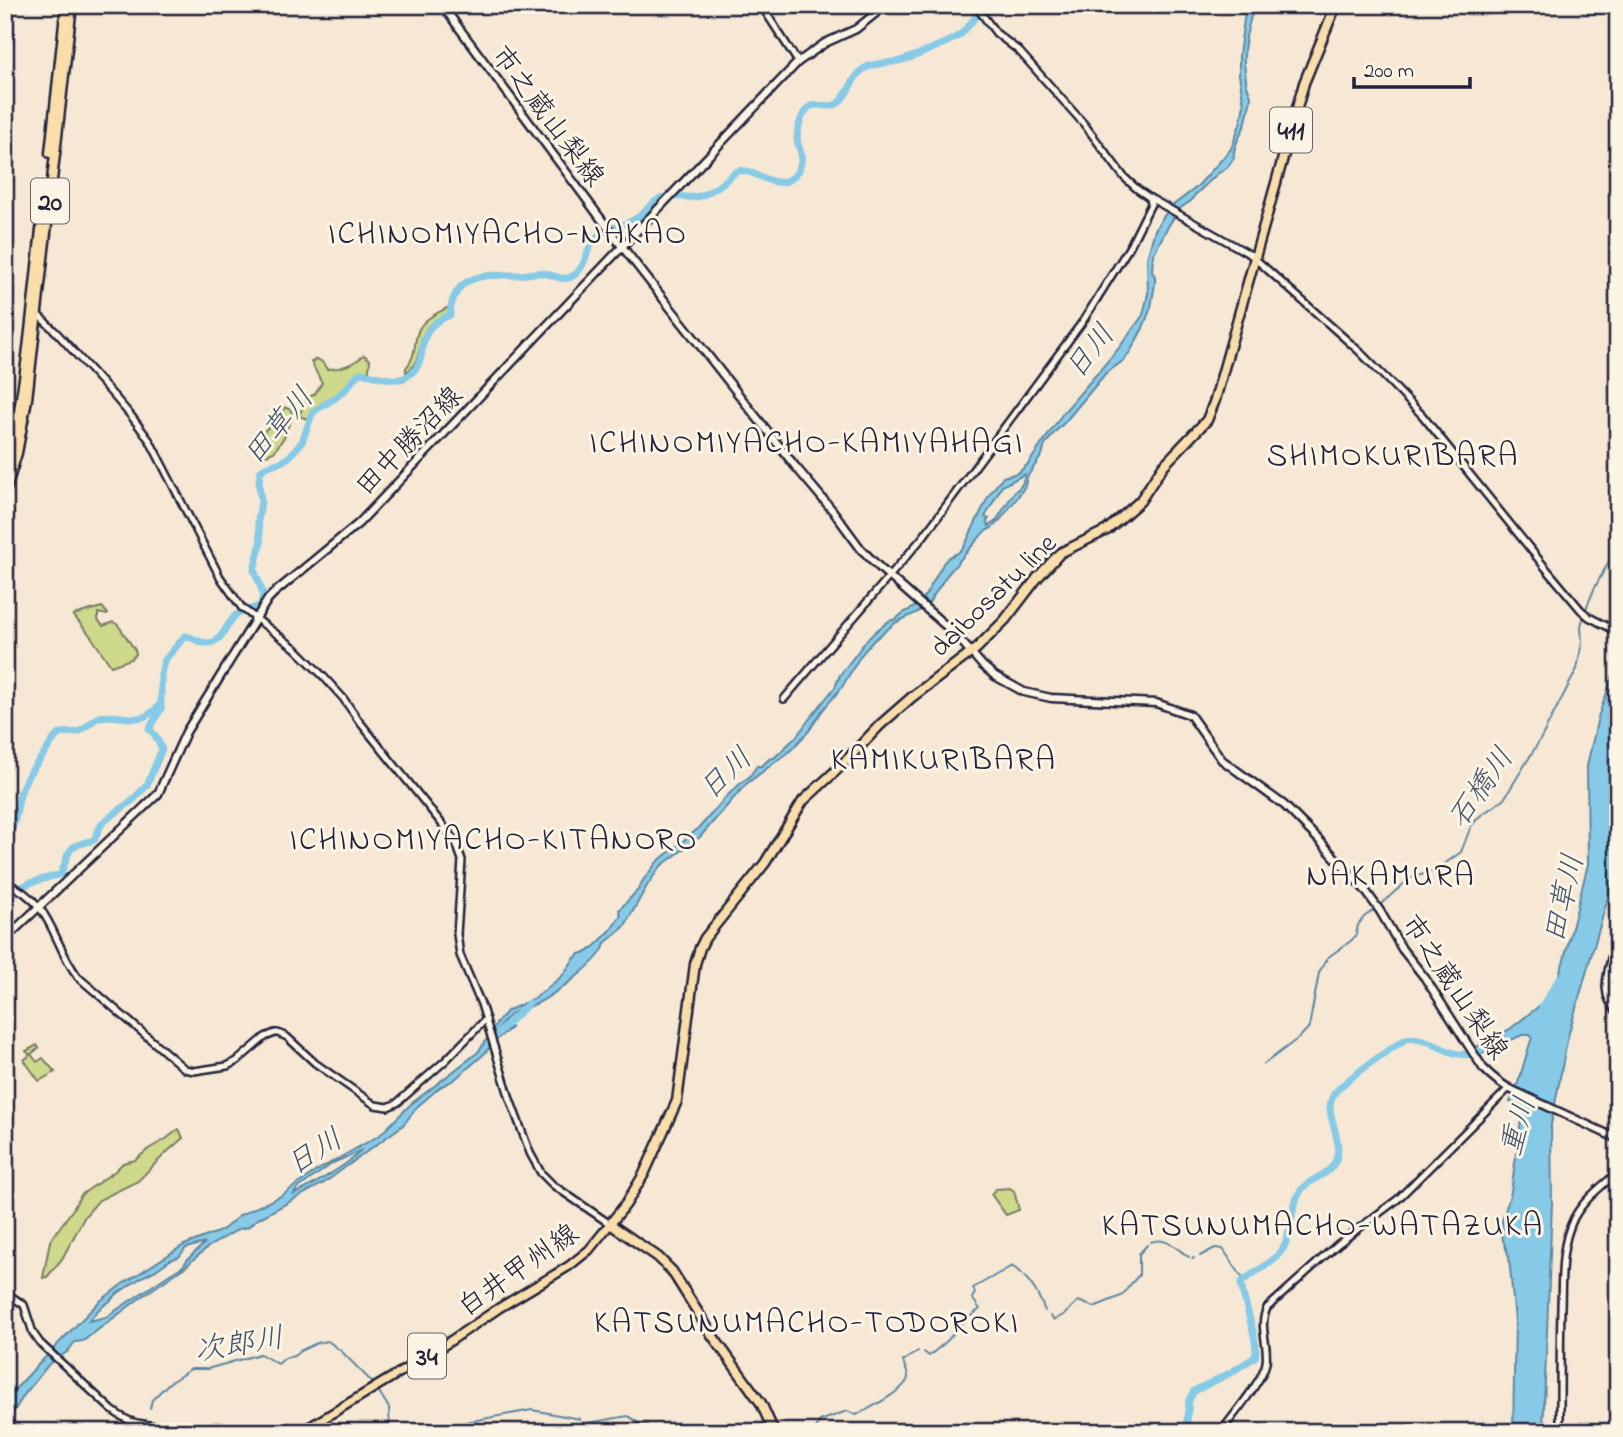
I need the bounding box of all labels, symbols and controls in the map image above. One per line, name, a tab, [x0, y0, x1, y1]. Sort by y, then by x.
street label: 市之蔵山梨線	[479, 38, 613, 197]
scale bar	[1354, 46, 1469, 90]
text: 200 m	[1364, 57, 1414, 87]
road number: 411	[1270, 108, 1312, 153]
road number: 20	[31, 178, 69, 224]
district label: ICHINOMIYACHO-NAKAO	[328, 212, 688, 259]
water label: 日川	[1056, 316, 1127, 390]
water label: 田草川	[235, 378, 326, 476]
street label: 田中勝沼線	[347, 378, 474, 507]
district label: ICHINOMIYACHO-KAMIYAHAGI	[590, 421, 1024, 468]
district label: SHIMOKURIBARA	[1267, 434, 1519, 481]
street label: daibosatu line	[922, 525, 1068, 668]
water label: 日川	[690, 738, 764, 812]
district label: KAMIKURIBARA	[831, 738, 1057, 785]
water label: 石橋川	[1439, 739, 1526, 838]
district label: ICHINOMIYACHO-KITANORO	[289, 818, 699, 865]
water label: 田草川	[1534, 850, 1597, 947]
district label: NAKAMURA	[1306, 854, 1476, 901]
street label: 市之蔵山梨線	[1389, 907, 1517, 1069]
water label: 重川	[1490, 1092, 1549, 1162]
water label: 日川	[278, 1119, 353, 1188]
district label: KATSUNUMACHO-WATAZUKA	[1102, 1204, 1544, 1251]
street label: 白井甲州線	[450, 1215, 588, 1329]
district label: KATSUNUMACHO-TODOROKI	[594, 1301, 1020, 1348]
water label: 次郎川	[192, 1317, 287, 1375]
road number: 34	[408, 1334, 446, 1378]

